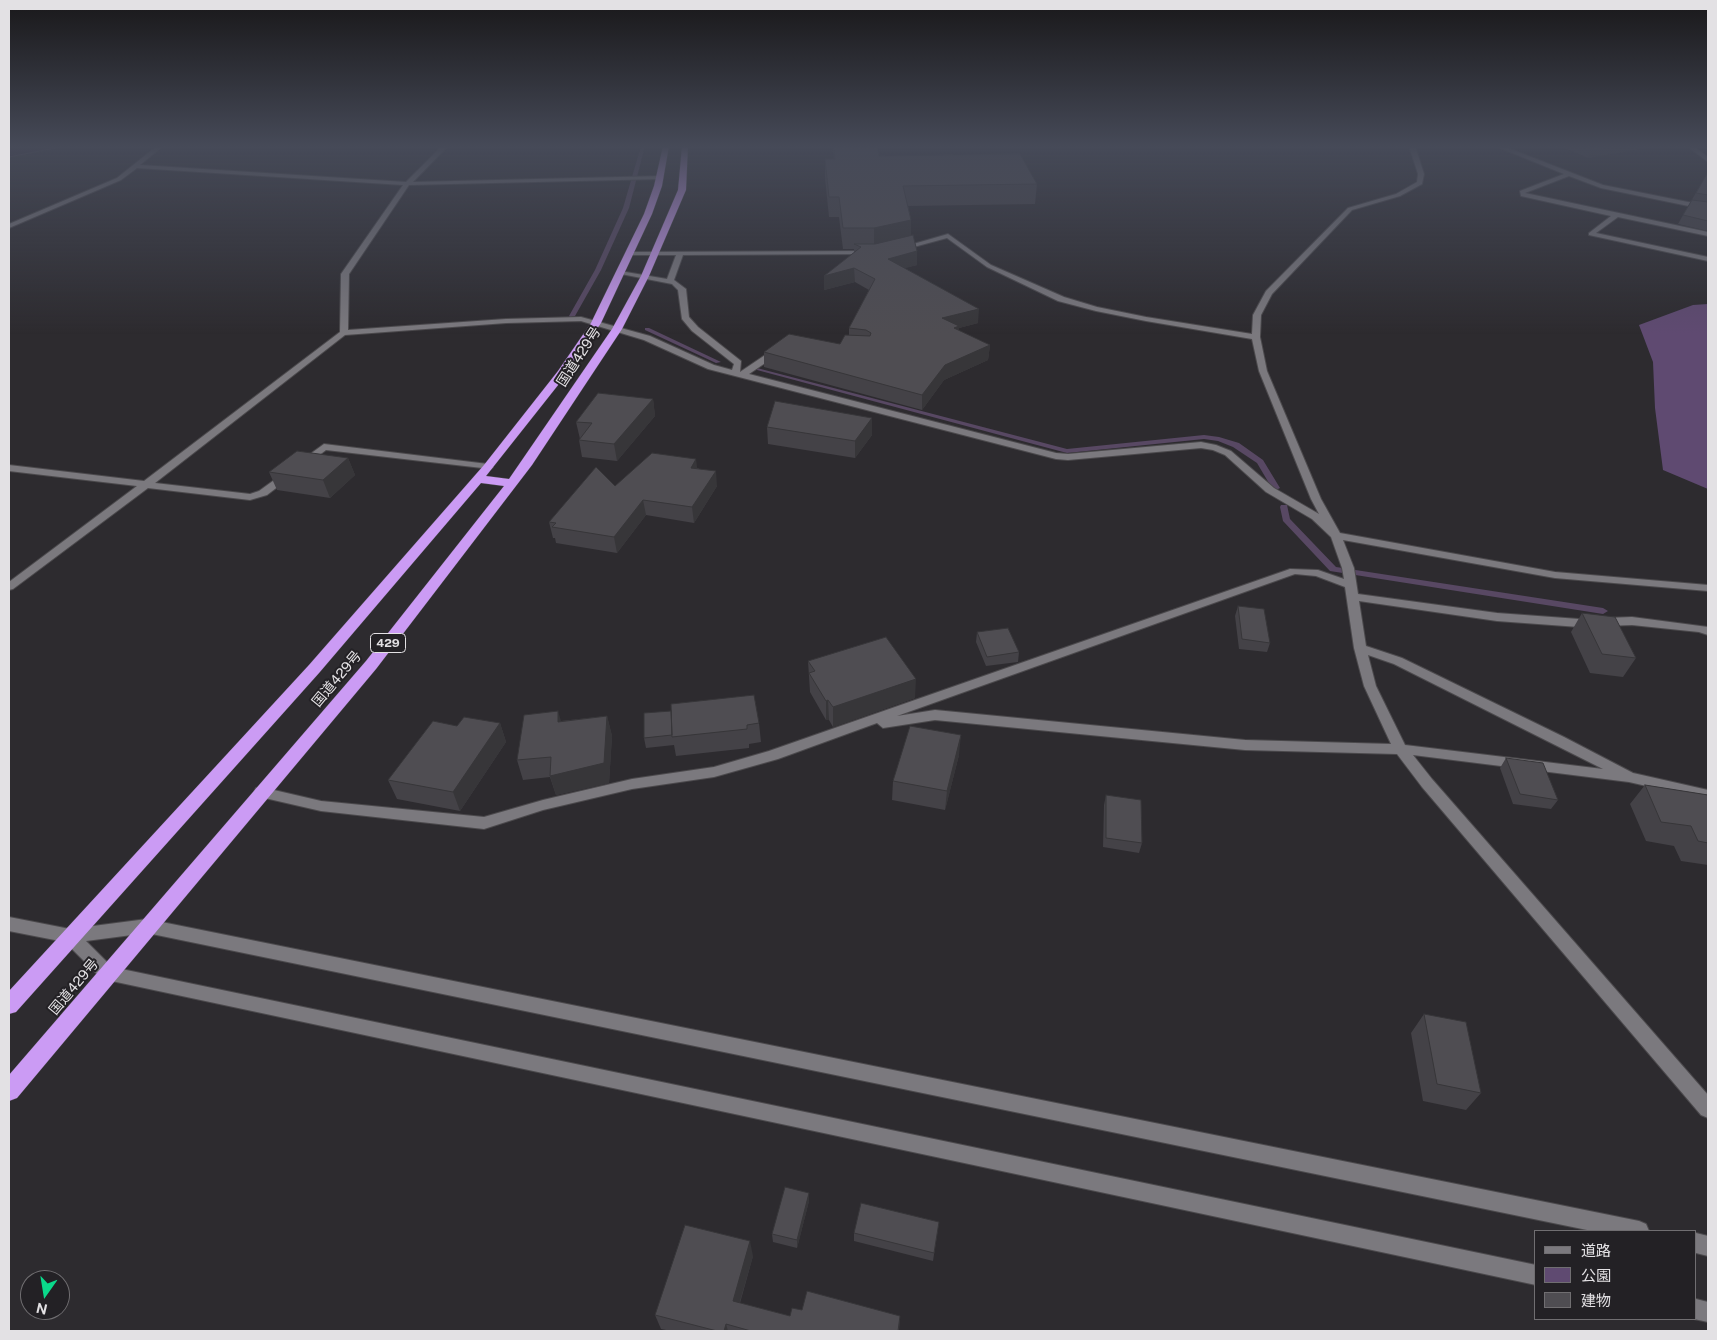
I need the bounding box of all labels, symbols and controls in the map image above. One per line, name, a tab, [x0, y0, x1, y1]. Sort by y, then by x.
street label: 国道429号	[553, 324, 605, 390]
road number: 429	[370, 634, 406, 652]
street label: 国道429号	[309, 648, 365, 710]
street label: 国道429号	[46, 956, 102, 1018]
legend	[1534, 1230, 1697, 1320]
text: 道路	[1581, 1242, 1611, 1259]
text: 公園	[1581, 1267, 1611, 1284]
north arrow	[20, 1270, 70, 1320]
text: 建物	[1581, 1292, 1611, 1309]
text: N	[35, 1300, 49, 1318]

